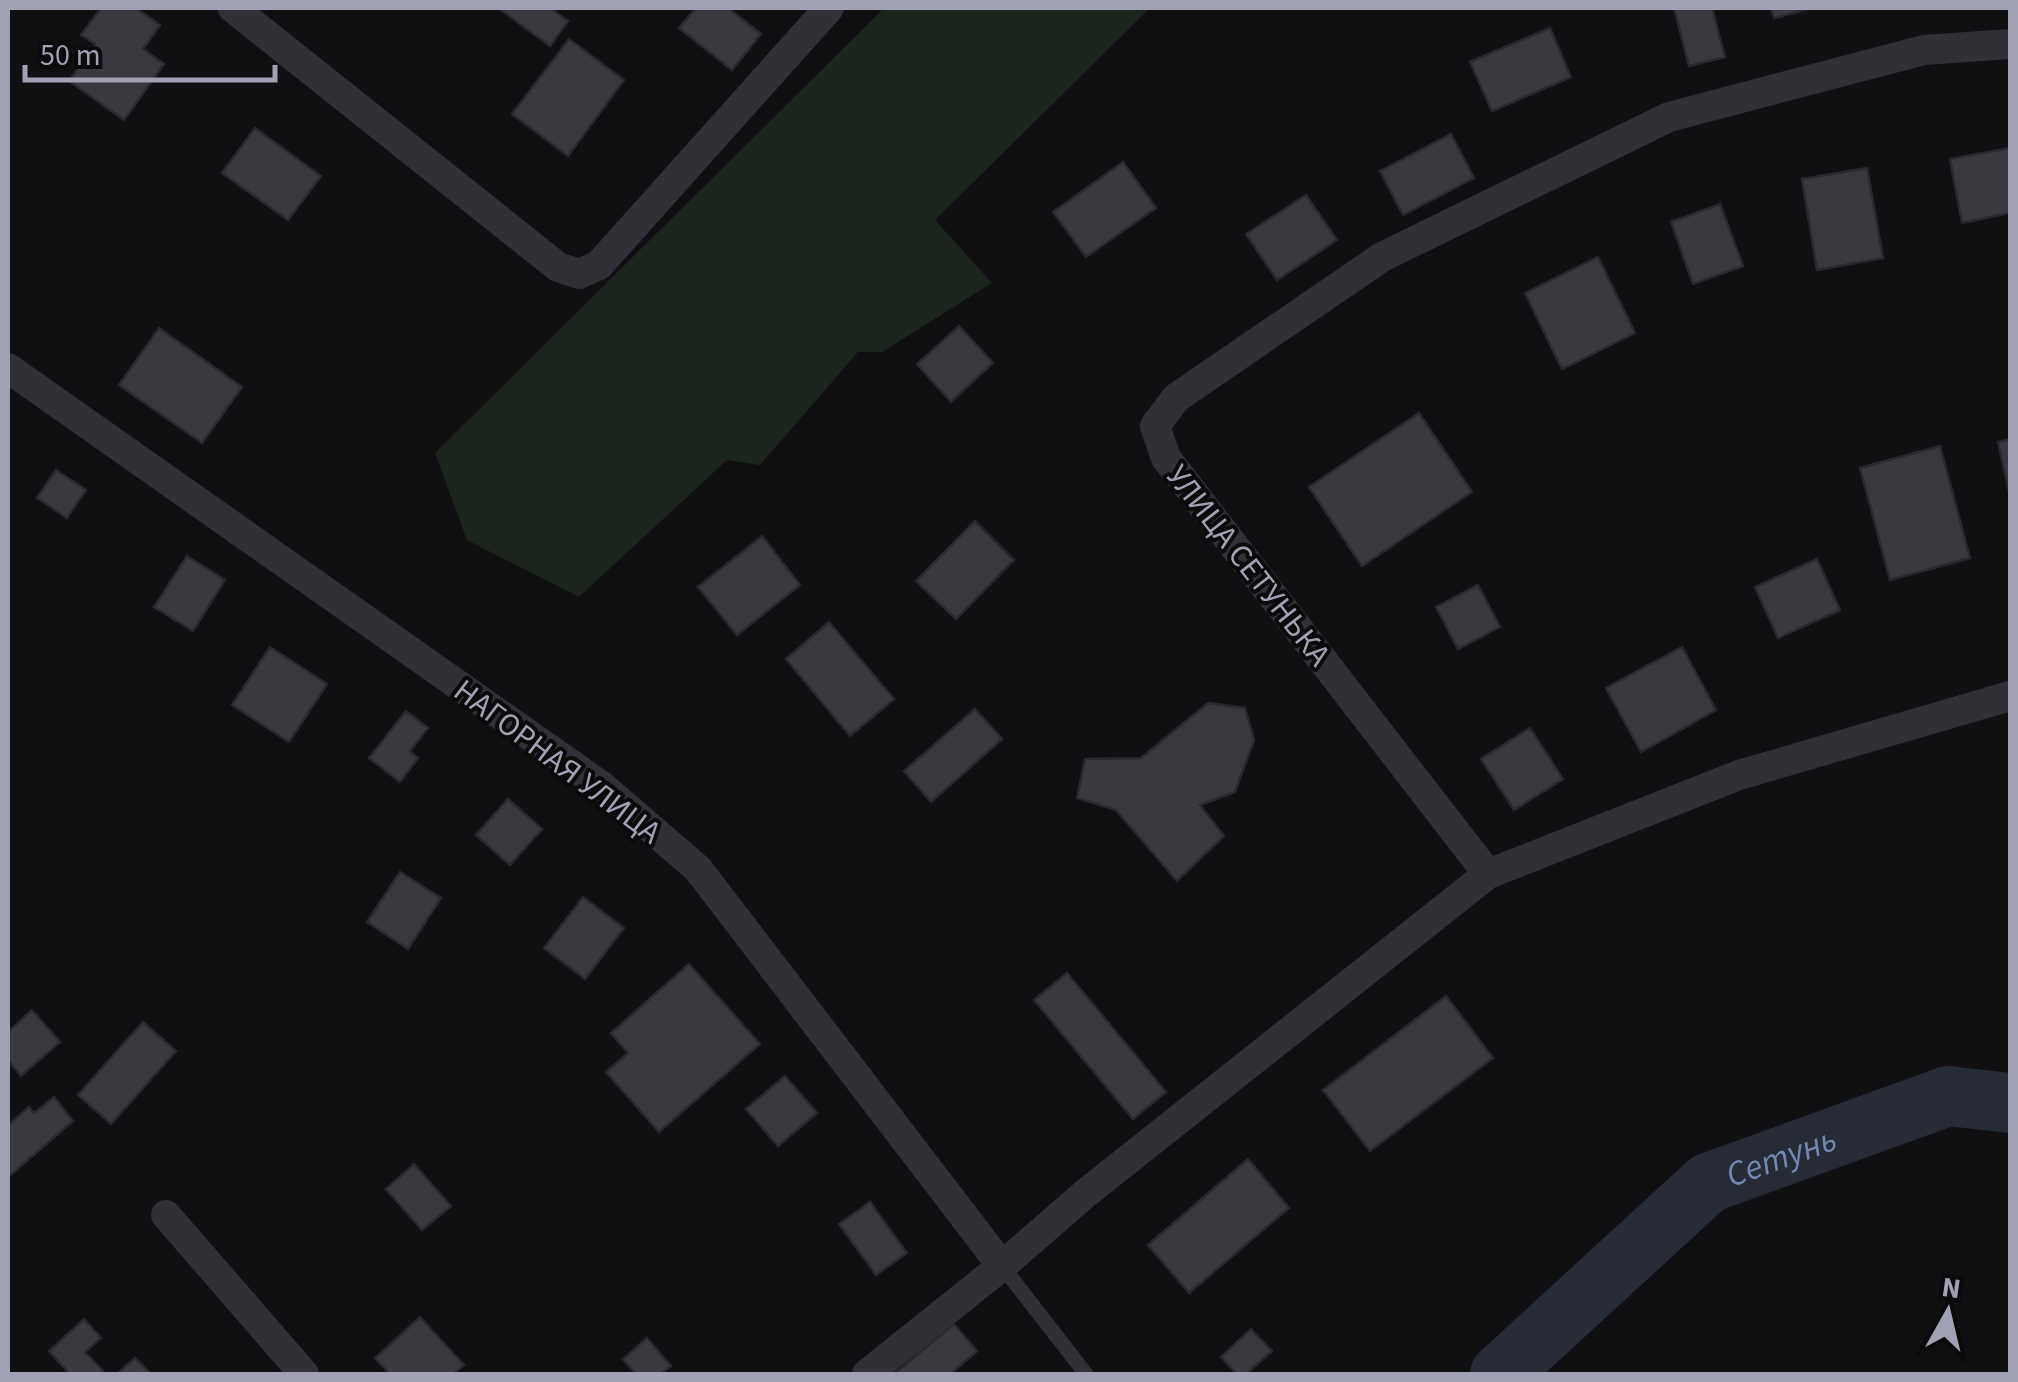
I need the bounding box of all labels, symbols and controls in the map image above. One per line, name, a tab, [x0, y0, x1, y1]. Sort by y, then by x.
scale bar	[25, 20, 275, 82]
text: 50 m	[40, 34, 101, 77]
street label: УЛИЦА СЕТУНЬКА	[1155, 455, 1342, 676]
street label: НАГОРНАЯ УЛИЦА	[444, 668, 671, 856]
water label: Сетунь	[1719, 1114, 1844, 1200]
north arrow	[1898, 1262, 1998, 1362]
text: N	[1939, 1267, 1963, 1309]

